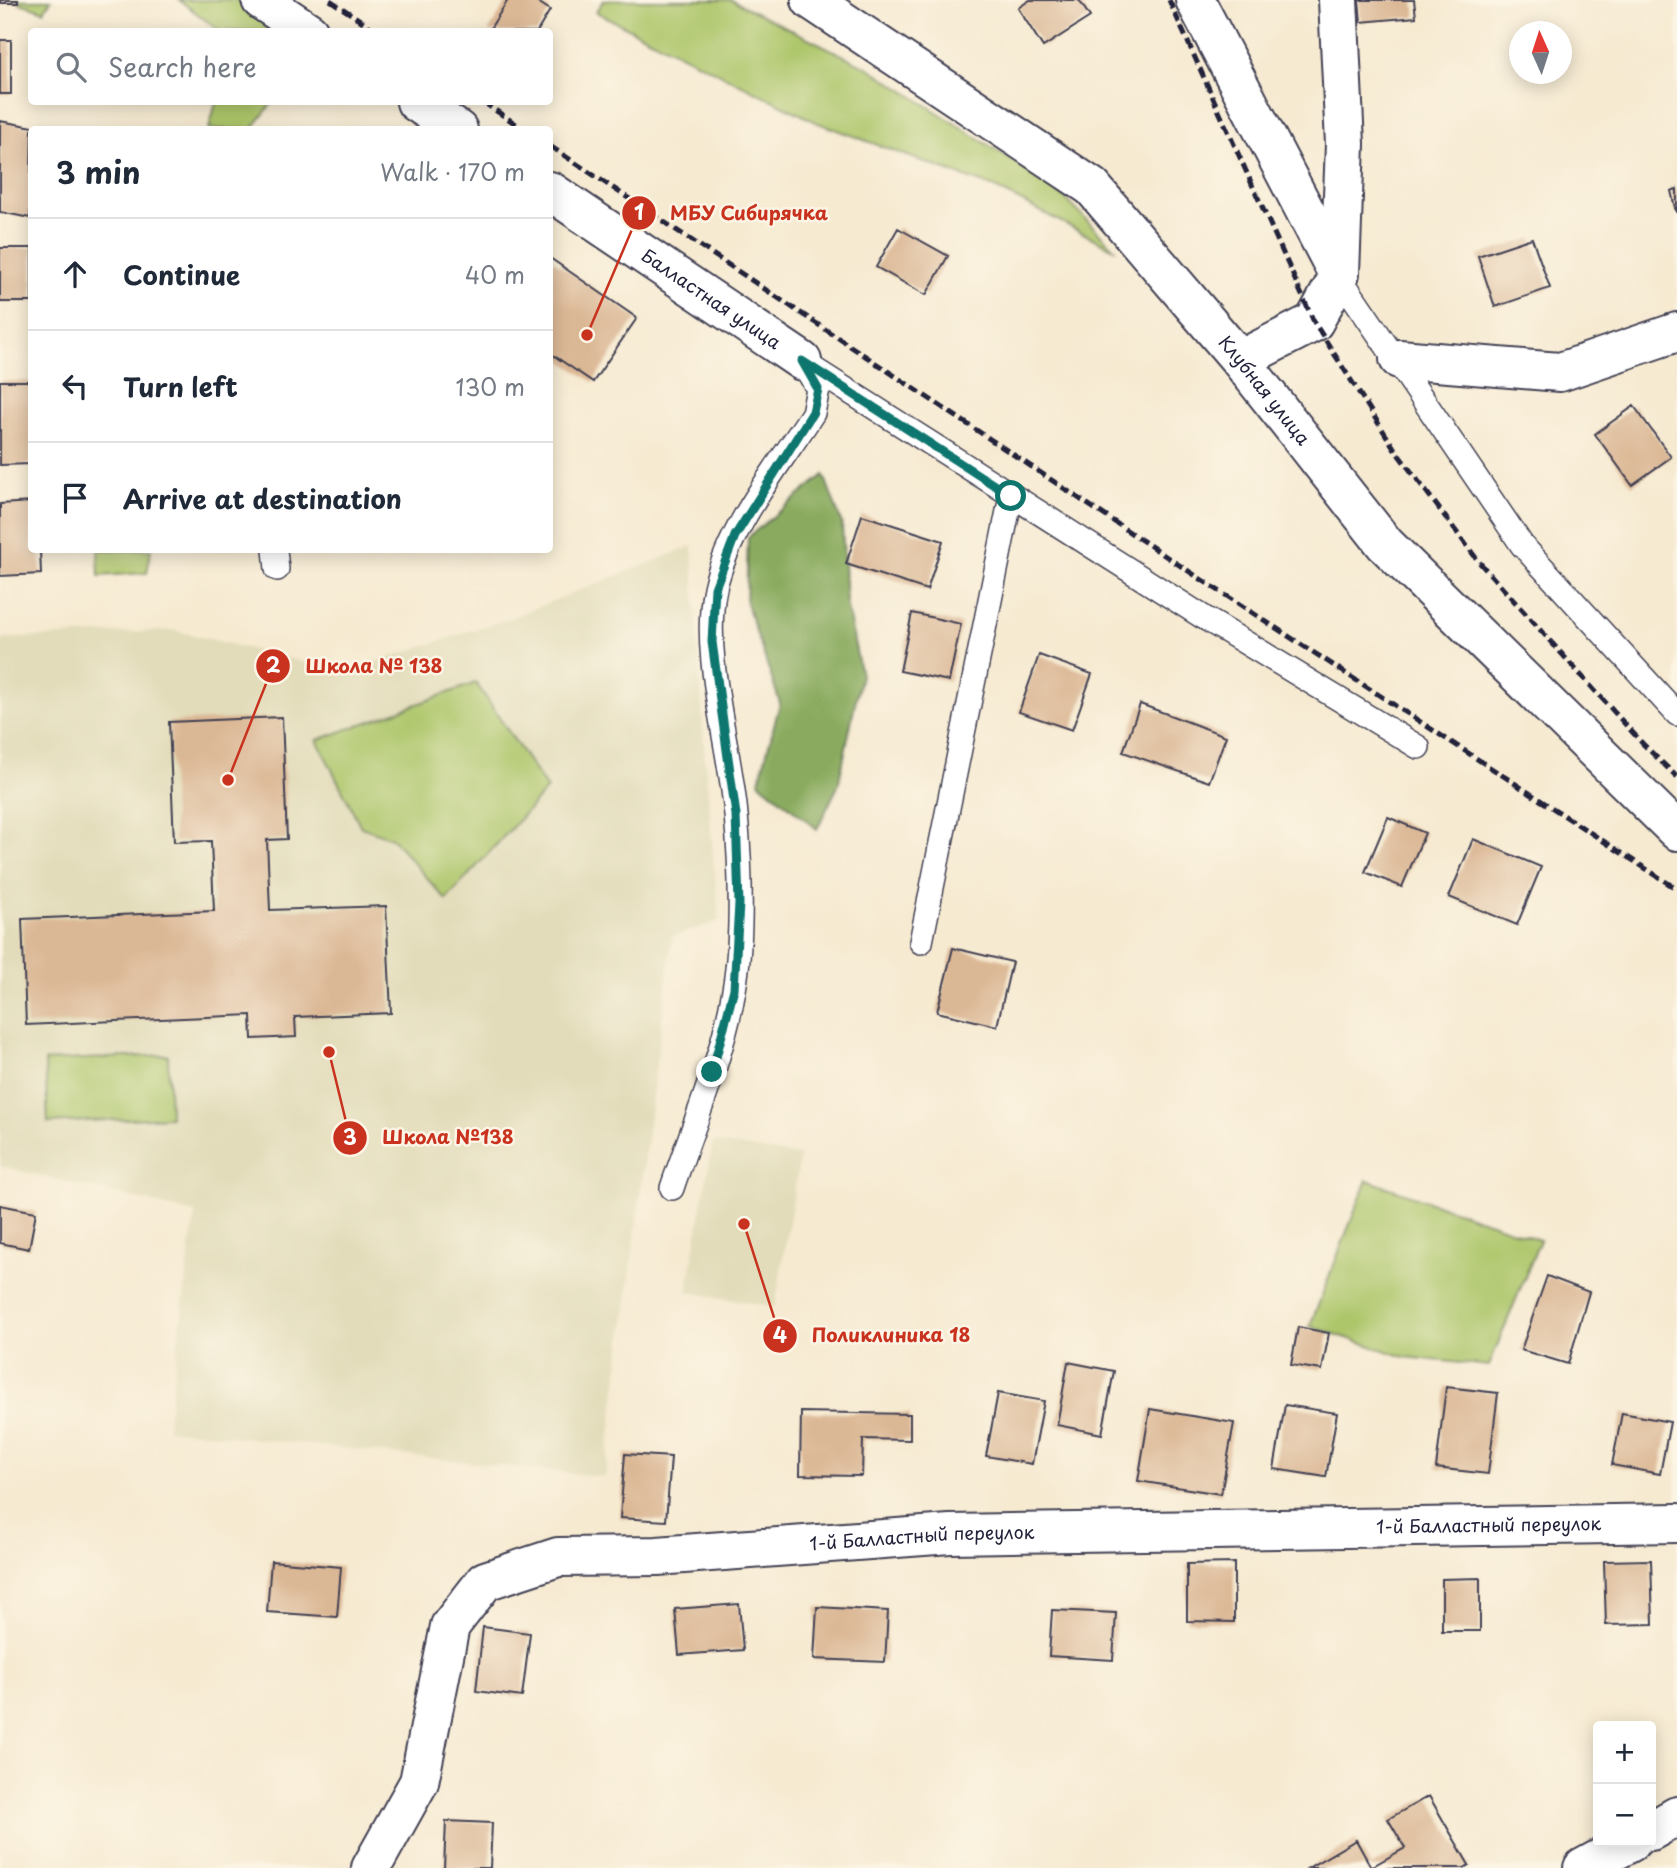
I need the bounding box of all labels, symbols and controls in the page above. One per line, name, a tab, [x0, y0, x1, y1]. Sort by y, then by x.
north arrow	[1509, 21, 1572, 84]
search box	[28, 28, 553, 105]
text: Search here	[108, 47, 257, 86]
icon: search	[52, 48, 90, 86]
text: 3 min	[56, 149, 141, 194]
text: Walk · 170 m	[380, 154, 525, 189]
callout: МБУ Сибирячка	[621, 193, 843, 233]
text: 1	[634, 195, 644, 227]
text: МБУ Сибирячка	[670, 198, 828, 226]
street label: Балластная улица	[636, 241, 787, 355]
icon: ahead	[56, 255, 94, 293]
text: Continue	[123, 255, 240, 294]
text: 40 m	[465, 257, 525, 292]
street label: Клубная улица	[1213, 329, 1318, 451]
icon: left	[56, 367, 94, 405]
text: Turn left	[123, 367, 238, 406]
text: 130 m	[455, 369, 525, 404]
icon: arrive	[56, 479, 94, 517]
text: Arrive at destination	[123, 479, 402, 518]
route start	[995, 480, 1026, 511]
callout: Школа № 138	[256, 646, 457, 686]
text: 2	[266, 648, 281, 680]
text: Школа № 138	[306, 651, 443, 679]
route end	[696, 1056, 727, 1087]
callout: Школа №138	[333, 1118, 528, 1158]
text: 3	[343, 1120, 357, 1152]
text: Школа №138	[382, 1122, 514, 1150]
callout: Поликлиника 18	[762, 1316, 984, 1356]
text: 4	[773, 1318, 787, 1350]
text: Поликлиника 18	[812, 1320, 970, 1348]
street label: 1-й Балластный переулок	[1376, 1509, 1602, 1540]
street label: 1-й Балластный переулок	[809, 1518, 1035, 1557]
map controls	[1593, 1721, 1656, 1847]
button: +	[1593, 1721, 1656, 1784]
button: −	[1593, 1784, 1656, 1847]

